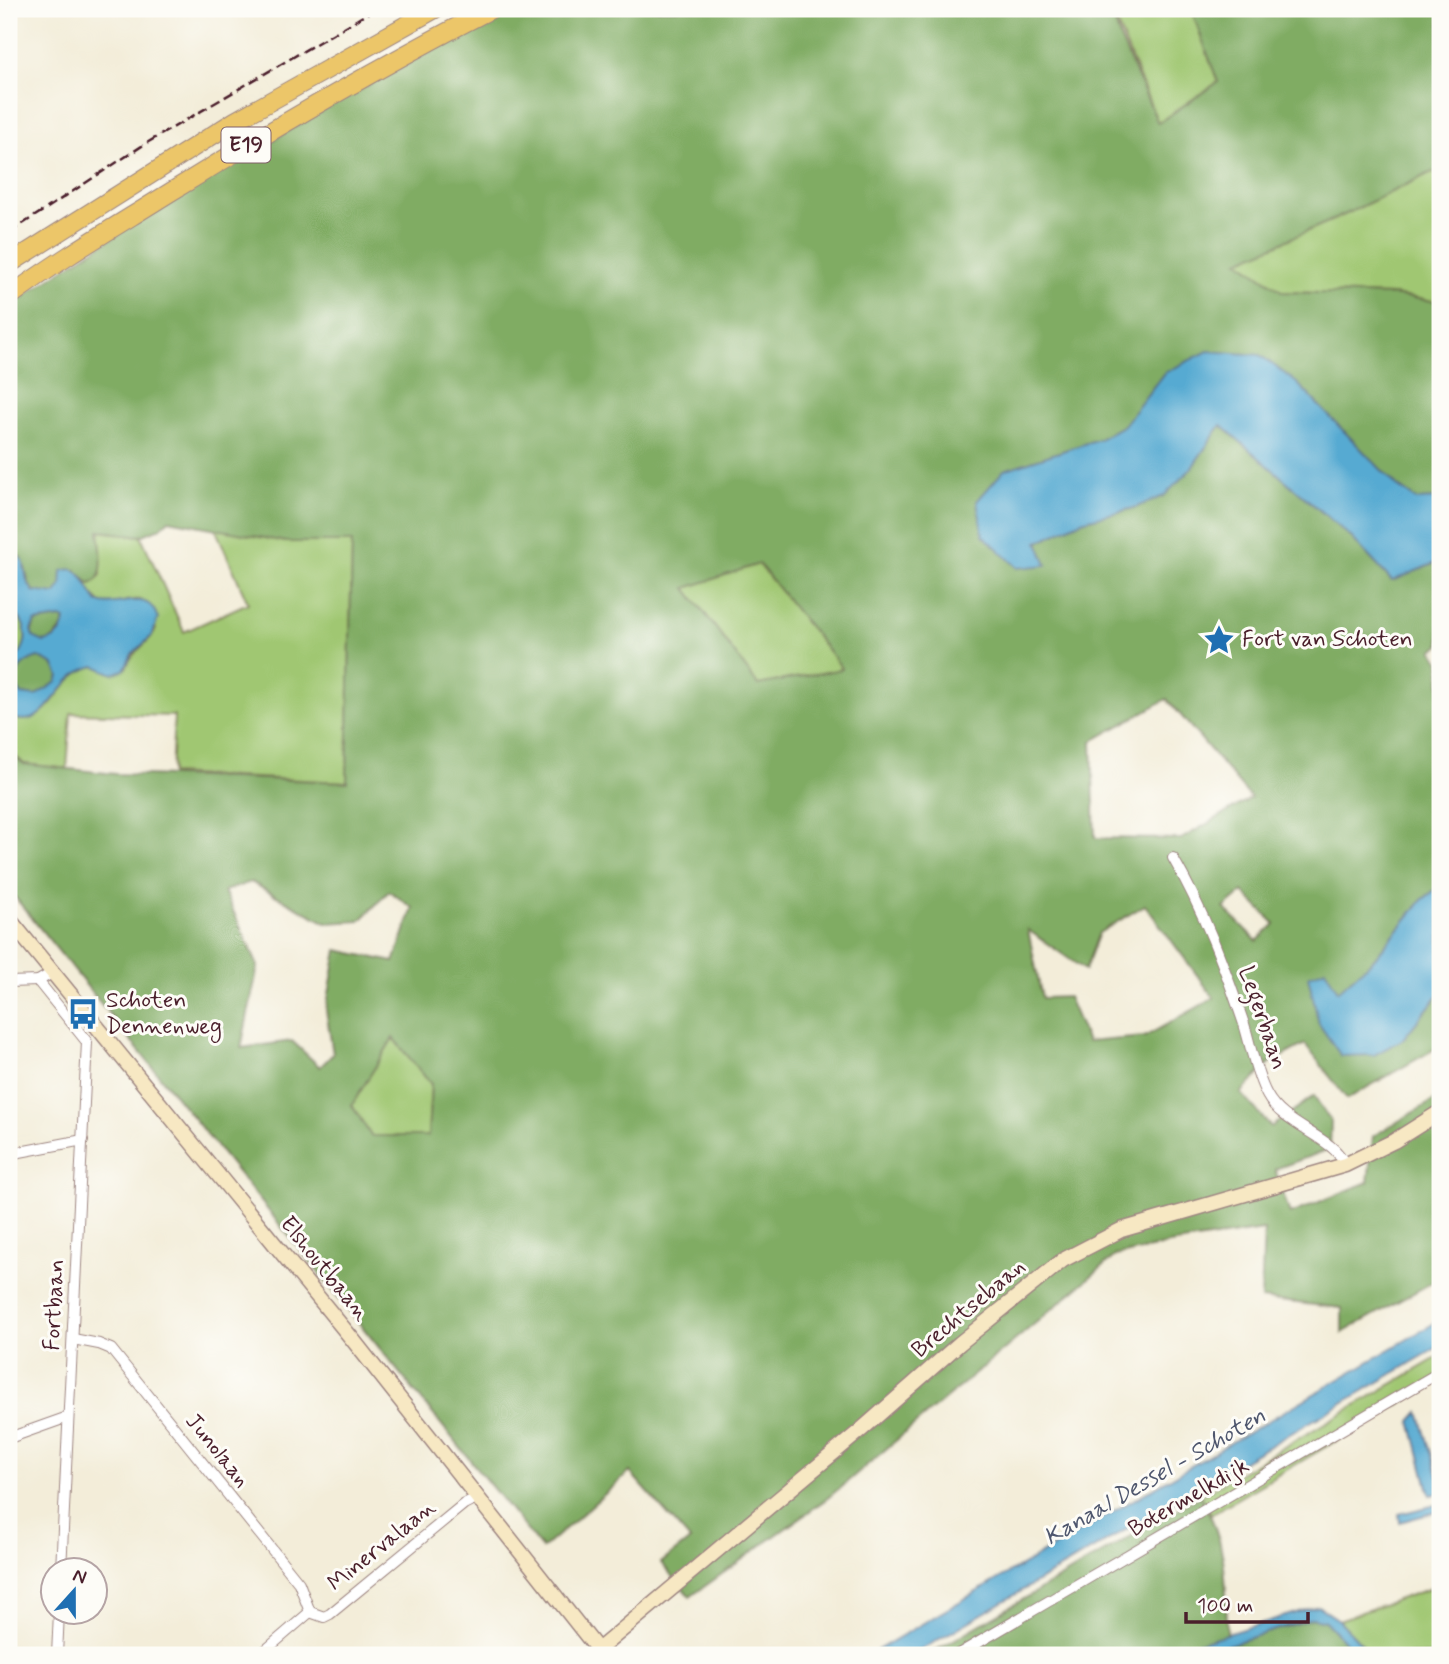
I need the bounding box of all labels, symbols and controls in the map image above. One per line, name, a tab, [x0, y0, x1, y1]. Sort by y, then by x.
road number: E19	[222, 128, 270, 162]
place icon: Fort van Schoten	[1202, 623, 1236, 657]
place label: Fort van Schoten	[1242, 625, 1413, 655]
street label: Legerbaan	[1228, 962, 1294, 1074]
place label: Schoten Dennenweg	[106, 986, 222, 1044]
bus stop icon: Schoten Dennenweg	[66, 997, 100, 1031]
street label: Elshoutbaan	[272, 1210, 376, 1328]
street label: Brechtsebaan	[906, 1253, 1032, 1365]
street label: Fortbaan	[38, 1258, 72, 1352]
water label: Kanaal Dessel - Schoten	[1038, 1401, 1272, 1553]
street label: Junolaan	[178, 1408, 256, 1494]
street label: Botermelkdijk	[1123, 1451, 1255, 1545]
street label: Minervalaan	[322, 1493, 442, 1599]
north arrow	[38, 1556, 108, 1626]
text: N	[69, 1563, 90, 1590]
scale bar	[1186, 1580, 1309, 1624]
text: 100 m	[1197, 1592, 1253, 1620]

